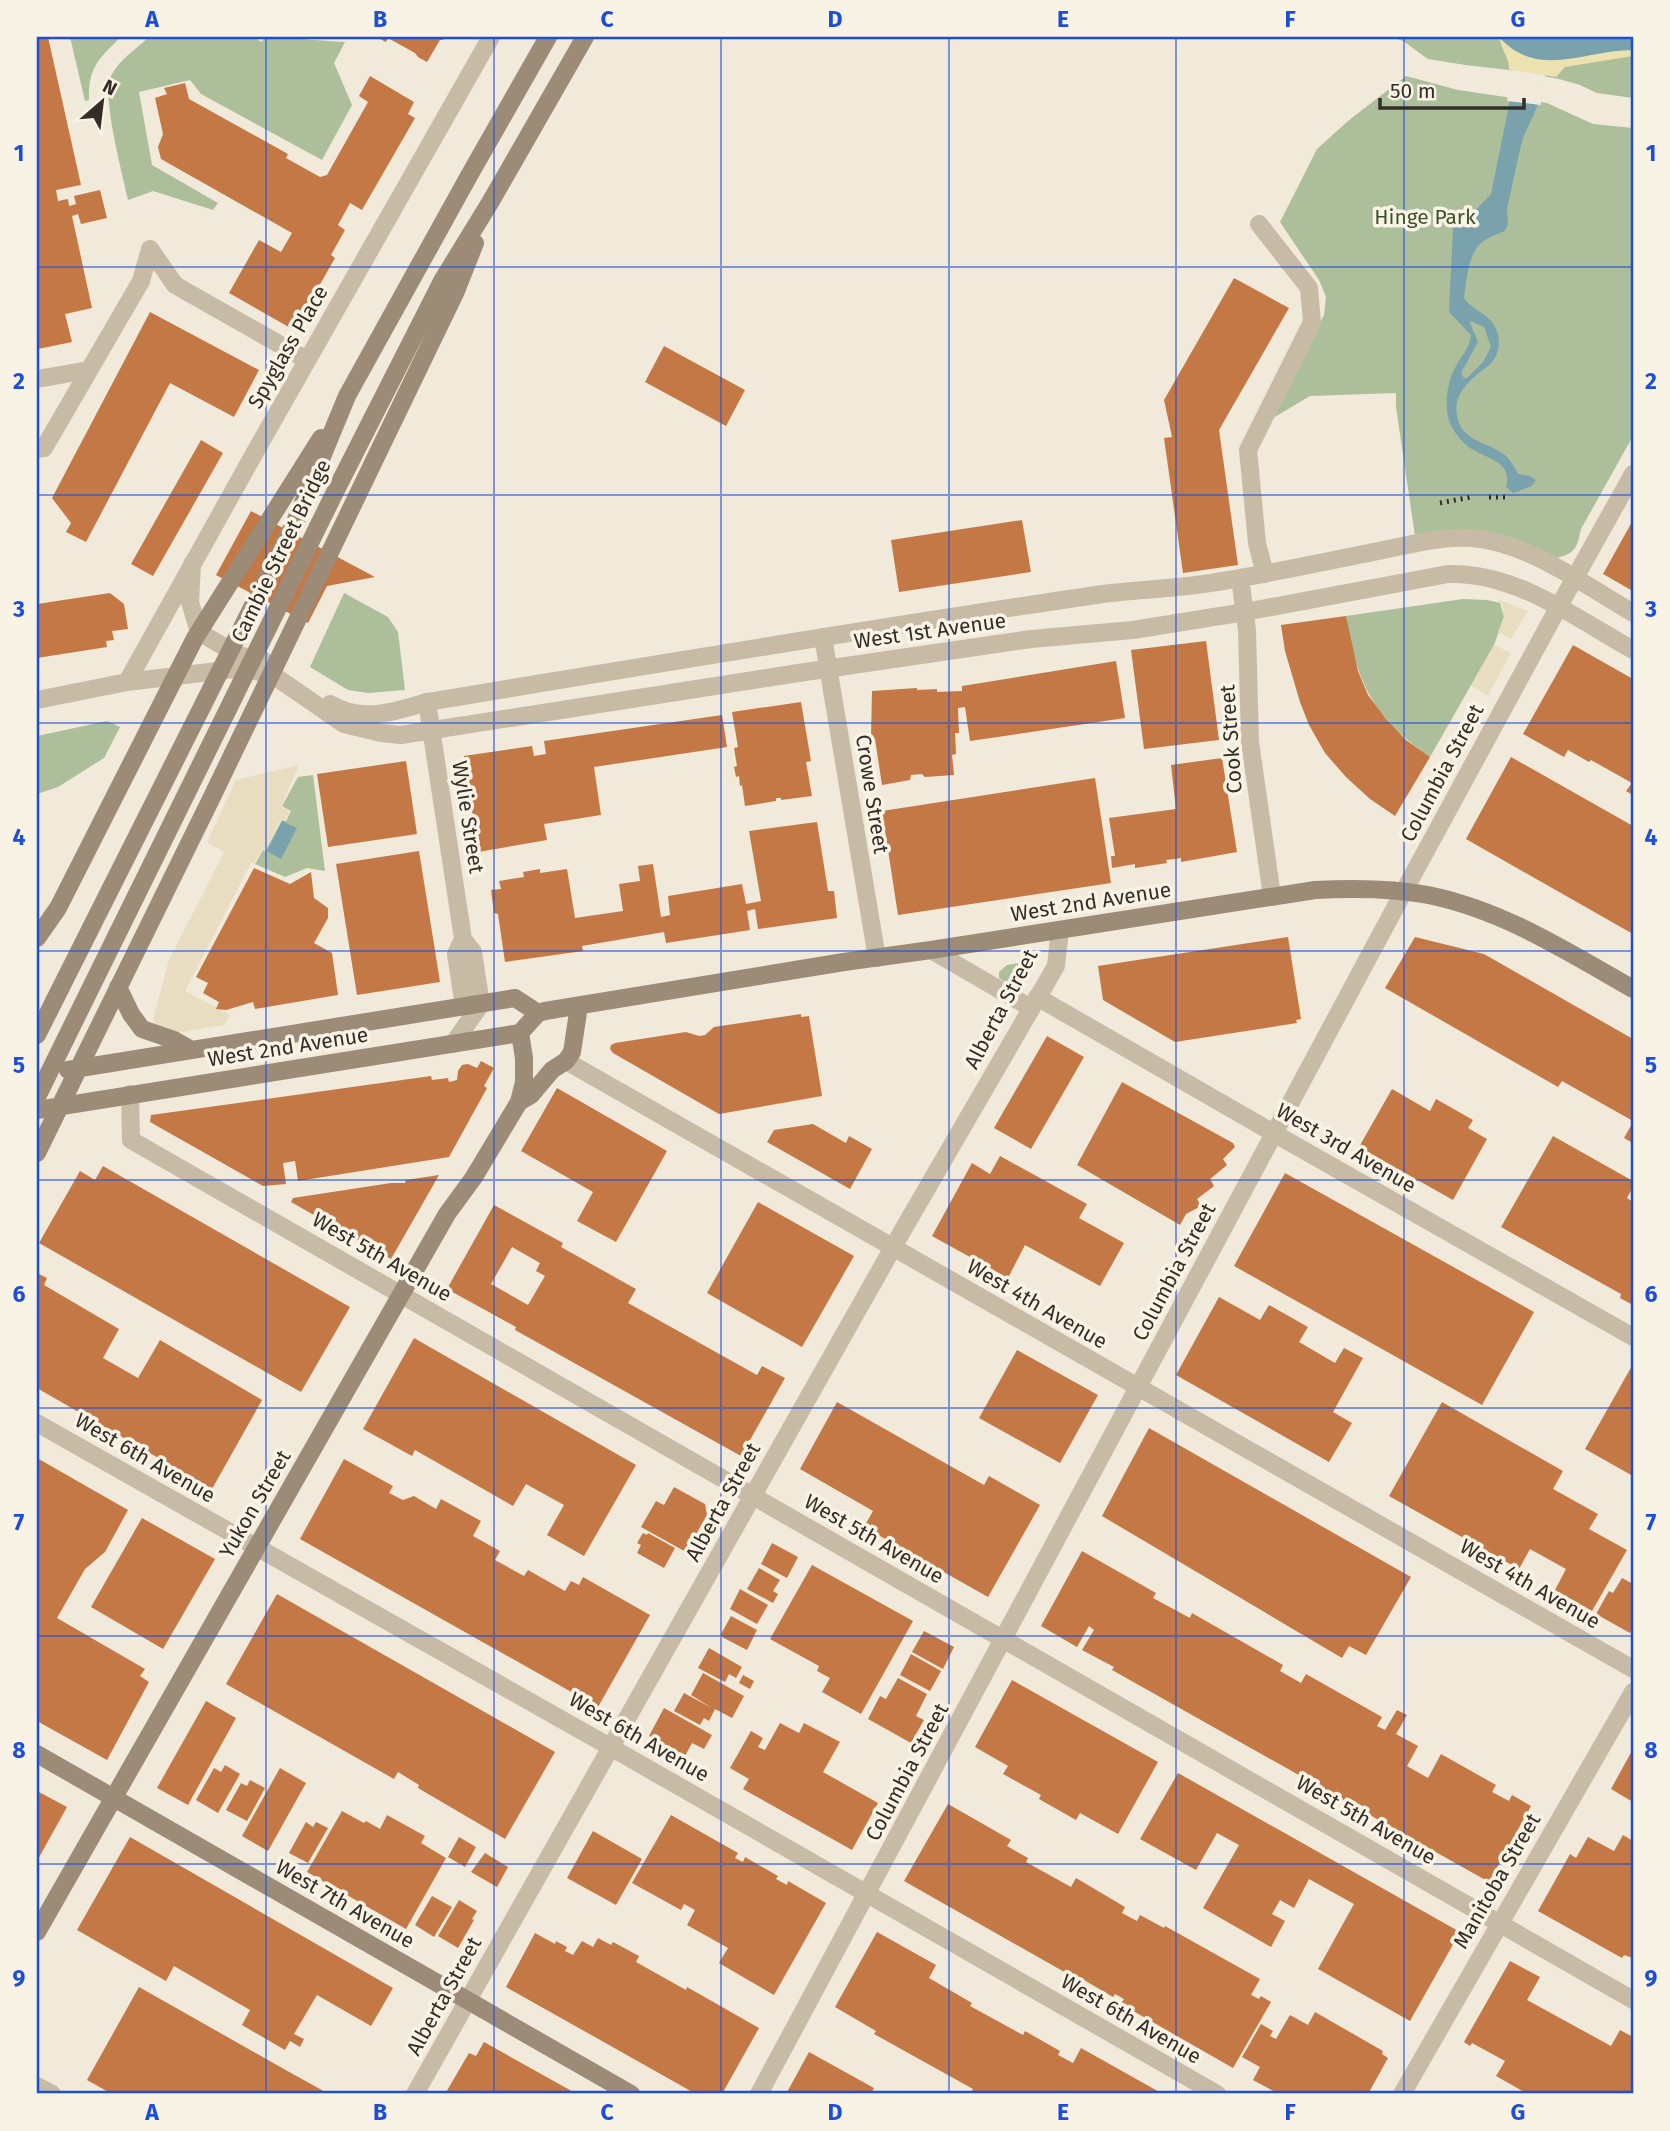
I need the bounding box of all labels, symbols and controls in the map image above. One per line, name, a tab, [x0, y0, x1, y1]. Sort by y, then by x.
text: A	[144, 5, 159, 33]
text: B	[373, 5, 387, 33]
text: C	[600, 5, 614, 33]
text: D	[828, 5, 843, 33]
text: E	[1057, 5, 1069, 33]
text: F	[1284, 5, 1296, 33]
text: G	[1511, 5, 1525, 33]
north arrow	[66, 66, 136, 136]
scale bar	[1380, 66, 1523, 110]
text: N	[99, 74, 121, 101]
text: 50 m	[1390, 78, 1436, 104]
text: 1	[14, 139, 24, 167]
text: 1	[1646, 139, 1656, 167]
park label: Hinge Park	[1374, 204, 1476, 230]
street label: Spyglass Place	[242, 281, 334, 413]
text: 2	[13, 367, 25, 395]
text: 2	[1645, 367, 1657, 395]
street label: Cambie Street Bridge	[225, 455, 337, 647]
text: 3	[12, 595, 25, 623]
text: 3	[1644, 595, 1657, 623]
street label: West 1st Avenue	[852, 607, 1008, 655]
street label: Cook Street	[1214, 683, 1248, 794]
street label: Columbia Street	[1395, 699, 1489, 846]
street label: Crowe Street	[850, 733, 894, 856]
street label: Wylie Street	[446, 759, 490, 876]
text: 4	[13, 823, 26, 851]
text: 4	[1645, 823, 1658, 851]
street label: West 2nd Avenue	[1009, 876, 1173, 928]
street label: Alberta Street	[959, 944, 1044, 1073]
street label: West 2nd Avenue	[206, 1021, 370, 1073]
text: 5	[13, 1051, 25, 1079]
text: 5	[1645, 1051, 1657, 1079]
street label: West 3rd Avenue	[1271, 1097, 1421, 1199]
street label: Columbia Street	[1127, 1198, 1221, 1345]
street label: West 5th Avenue	[307, 1206, 457, 1308]
street label: West 4th Avenue	[962, 1253, 1112, 1355]
text: 6	[13, 1280, 26, 1308]
text: 6	[1645, 1280, 1658, 1308]
street label: West 6th Avenue	[70, 1407, 220, 1509]
street label: Alberta Street	[680, 1438, 766, 1566]
street label: Yukon Street	[214, 1445, 297, 1563]
street label: West 5th Avenue	[799, 1488, 949, 1590]
text: 7	[14, 1508, 25, 1536]
text: 7	[1646, 1508, 1657, 1536]
street label: West 4th Avenue	[1455, 1533, 1605, 1635]
street label: West 6th Avenue	[564, 1686, 714, 1788]
street label: Columbia Street	[860, 1698, 954, 1845]
text: 8	[12, 1736, 26, 1764]
text: 8	[1644, 1736, 1658, 1764]
street label: West 5th Avenue	[1291, 1769, 1441, 1871]
street label: Manitoba Street	[1448, 1808, 1546, 1953]
street label: West 7th Avenue	[271, 1854, 419, 1954]
street label: Alberta Street	[401, 1932, 487, 2060]
text: 9	[13, 1964, 26, 1992]
text: 9	[1645, 1964, 1658, 1992]
street label: West 6th Avenue	[1056, 1968, 1206, 2070]
text: A	[144, 2098, 159, 2126]
text: B	[373, 2098, 387, 2126]
text: C	[600, 2098, 614, 2126]
text: D	[828, 2098, 843, 2126]
text: E	[1057, 2098, 1069, 2126]
text: F	[1284, 2098, 1296, 2126]
text: G	[1511, 2098, 1525, 2126]

